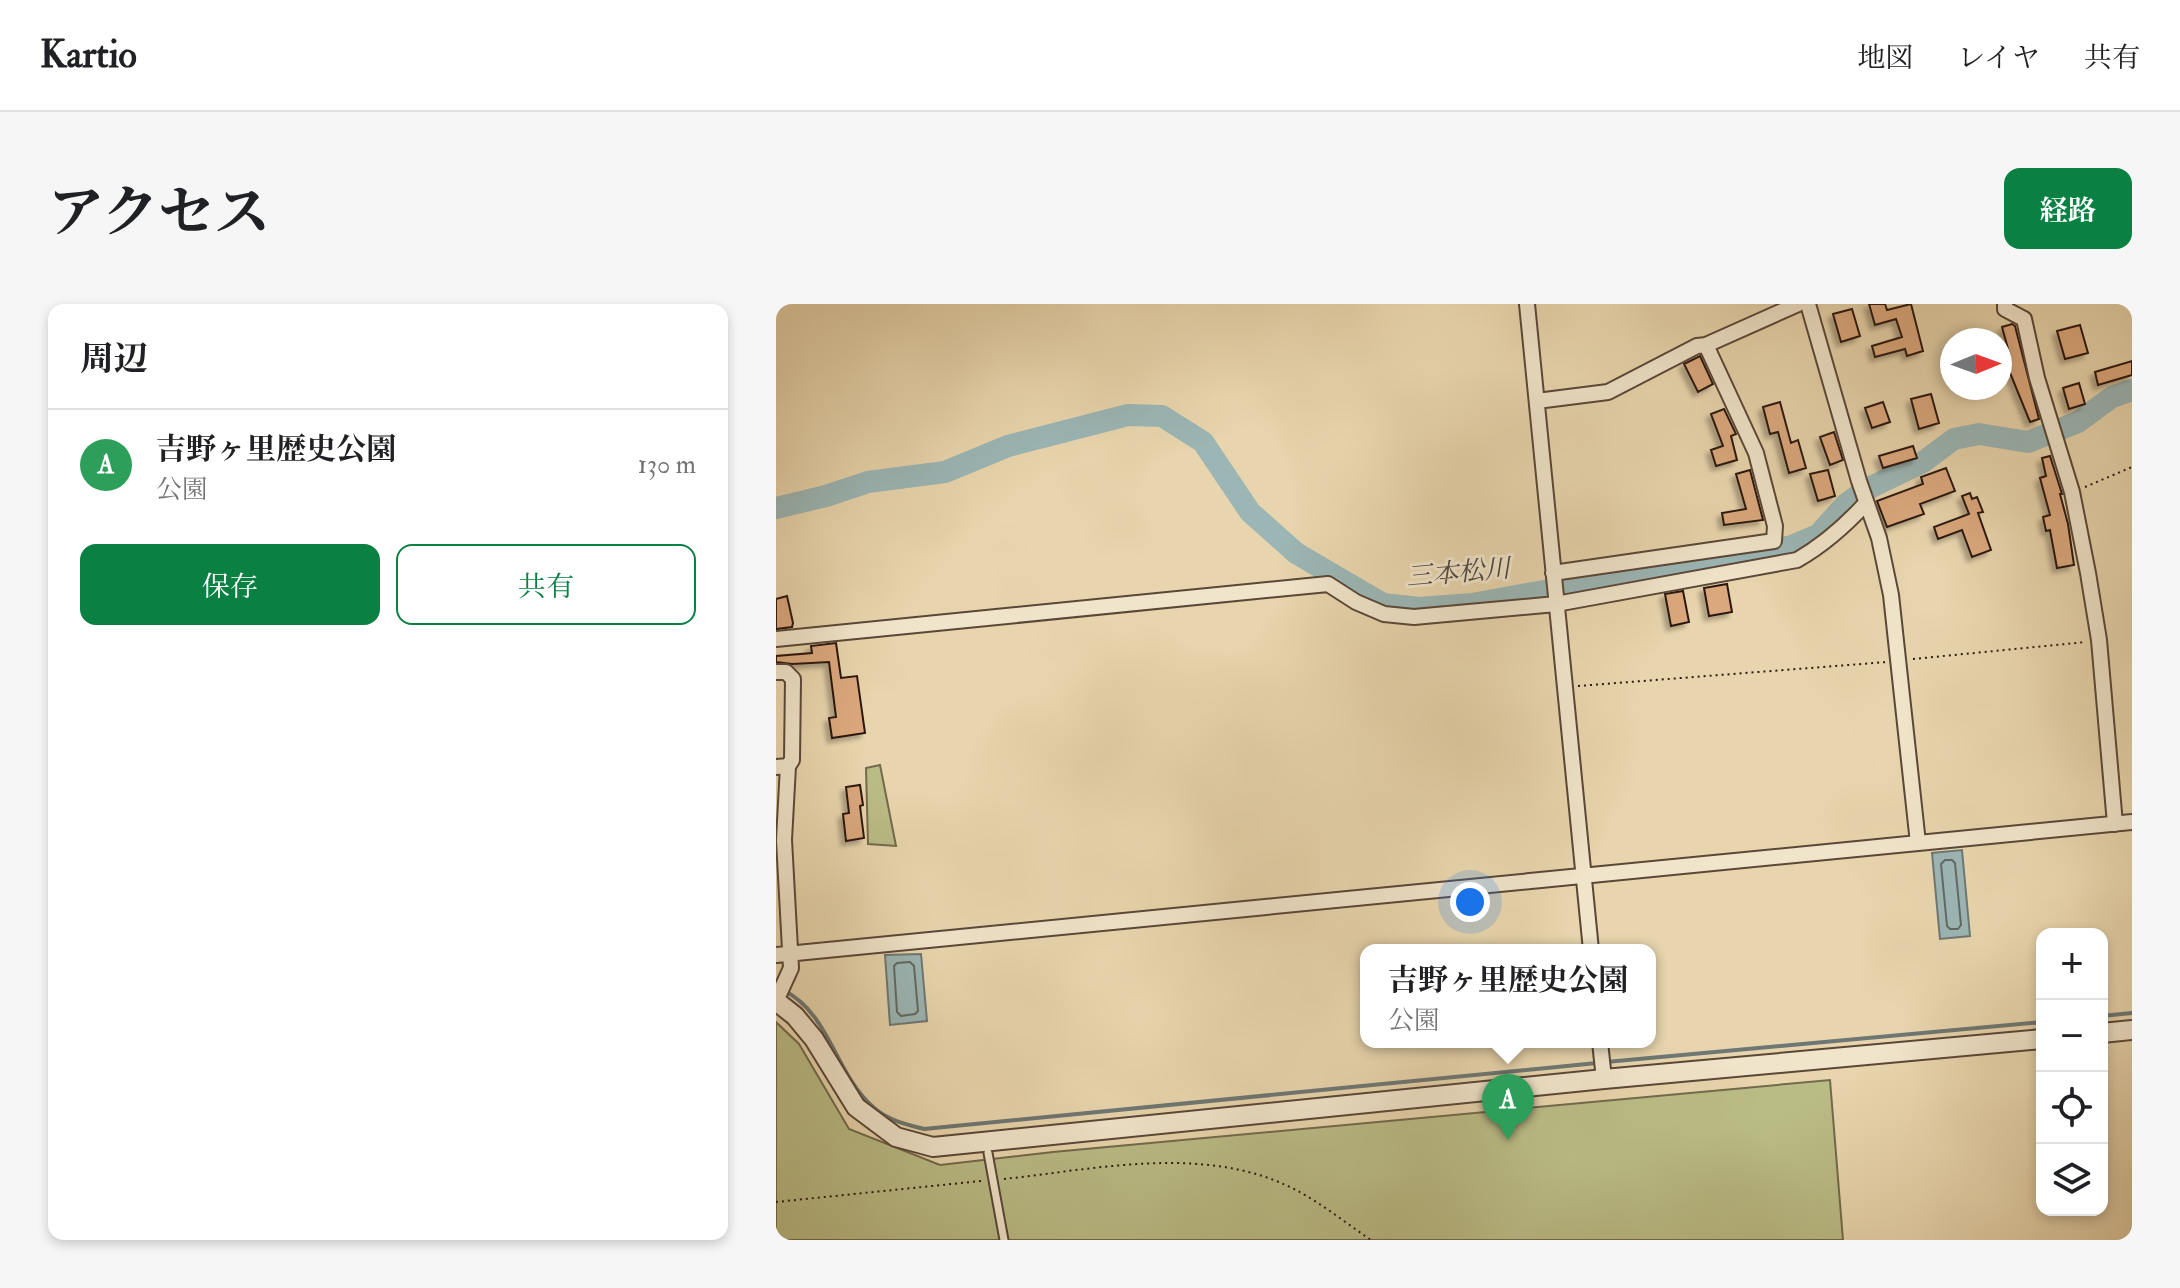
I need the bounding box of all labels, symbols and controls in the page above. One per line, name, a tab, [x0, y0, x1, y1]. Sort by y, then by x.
text: Kartio	[40, 31, 137, 79]
text: 地図	[1857, 41, 1913, 76]
text: レイヤ	[1957, 41, 2040, 76]
text: 共有	[2084, 41, 2140, 76]
button: 経路	[2004, 168, 2132, 249]
text: アクセス	[48, 178, 270, 249]
north arrow	[1940, 328, 2012, 400]
text: 周辺	[80, 338, 148, 381]
text: 吉野ヶ里歴史公園	[156, 431, 396, 468]
text: A	[98, 449, 114, 481]
text: 130 m	[638, 449, 696, 481]
text: 公園	[156, 474, 208, 506]
button: 保存	[80, 544, 380, 625]
button: 共有	[396, 544, 696, 625]
water label: 三本松川	[1405, 552, 1514, 593]
your location	[1450, 882, 1490, 922]
map controls	[2036, 928, 2108, 1216]
button: +	[2036, 928, 2108, 1000]
popup	[1360, 944, 1656, 1048]
text: 吉野ヶ里歴史公園	[1388, 962, 1628, 999]
button: −	[2036, 1000, 2108, 1072]
text: 公園	[1388, 1005, 1440, 1037]
button: locate	[2036, 1072, 2108, 1144]
pin: A	[1482, 1074, 1534, 1140]
button: layers	[2036, 1144, 2108, 1216]

